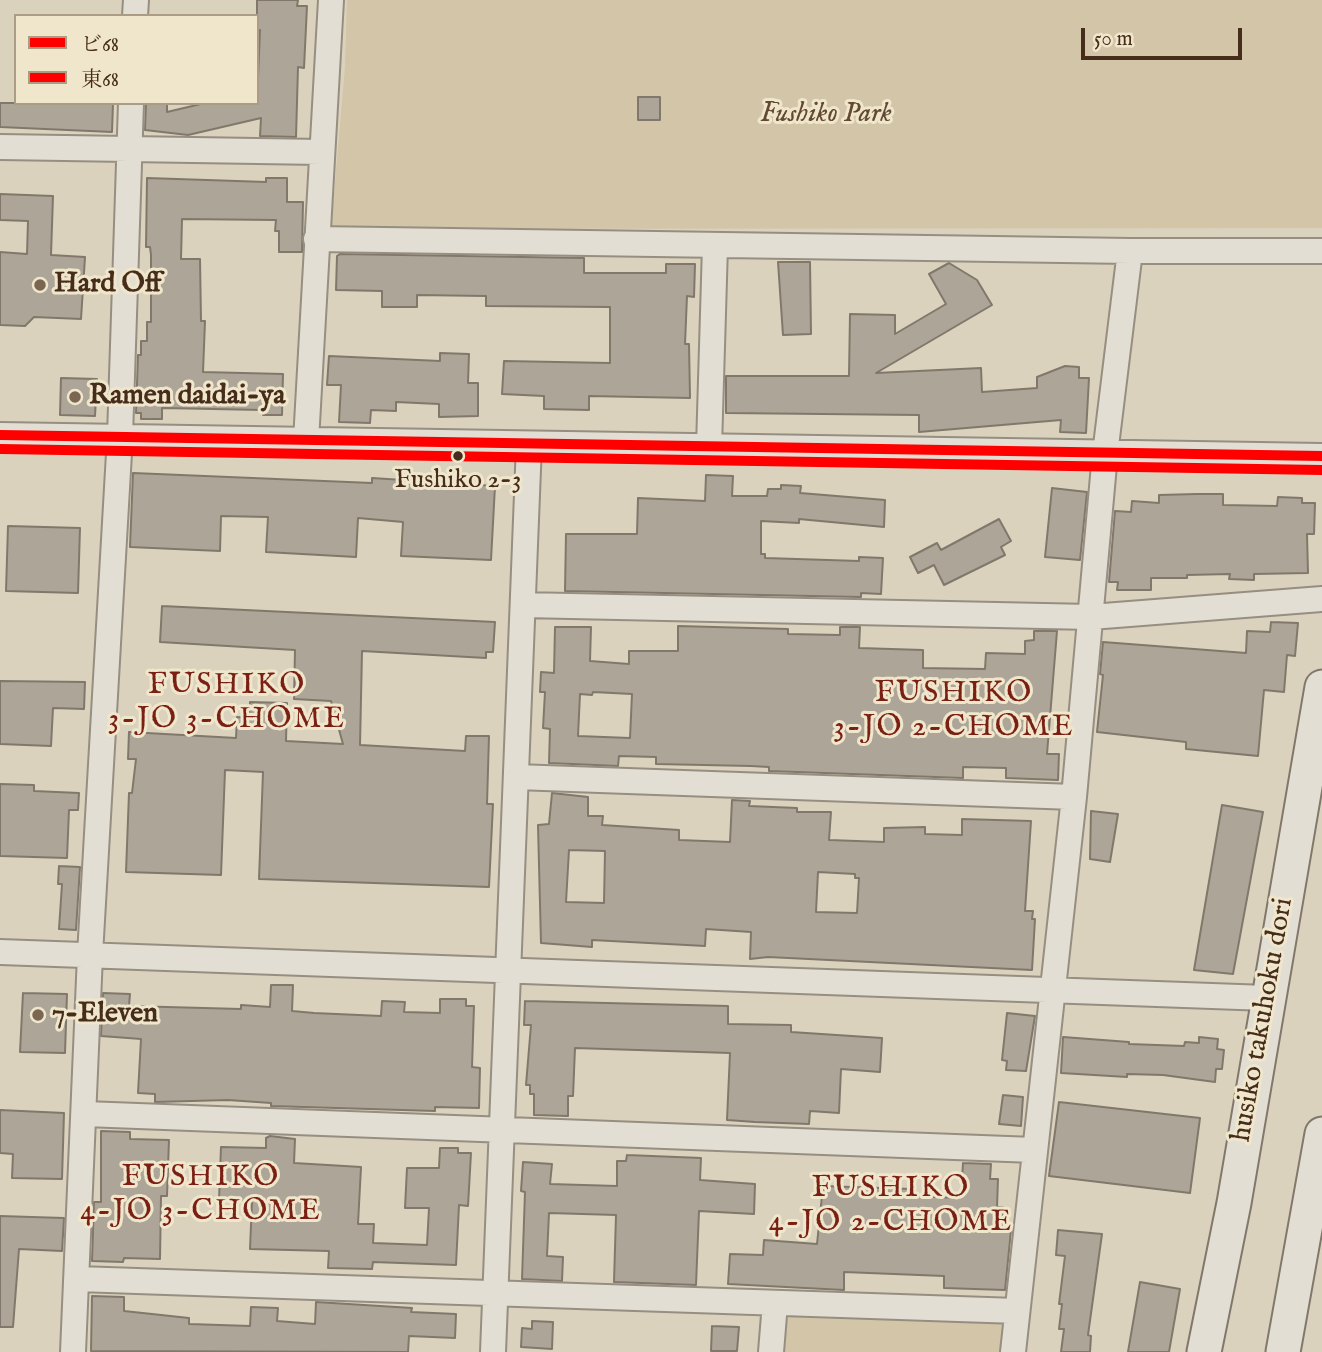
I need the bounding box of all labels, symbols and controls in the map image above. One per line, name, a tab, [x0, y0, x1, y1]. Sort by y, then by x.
legend	[14, 14, 259, 105]
scale bar	[1084, 14, 1245, 58]
text: 50 m	[1094, 26, 1133, 53]
text: ビ68	[81, 32, 119, 59]
text: 東68	[81, 67, 119, 94]
park label: Fushiko Park	[760, 98, 892, 132]
place label: Hard Off	[54, 268, 161, 302]
marker: Hard Off	[32, 277, 48, 293]
place label: Ramen daidai-ya	[89, 380, 285, 414]
marker: Ramen daidai-ya	[67, 389, 83, 405]
marker: Fushiko 2-3	[451, 449, 465, 463]
place label: Fushiko 2-3	[394, 466, 522, 498]
district label: FUSHIKO 3-JO 3-CHOME	[109, 669, 345, 740]
district label: FUSHIKO 3-JO 2-CHOME	[835, 677, 1073, 748]
street label: husiko takuhoku dori	[1226, 896, 1302, 1144]
place label: 7-Eleven	[52, 998, 158, 1032]
marker: 7-Eleven	[30, 1007, 46, 1023]
district label: FUSHIKO 4-JO 3-CHOME	[82, 1161, 320, 1232]
district label: FUSHIKO 4-JO 2-CHOME	[770, 1172, 1012, 1242]

